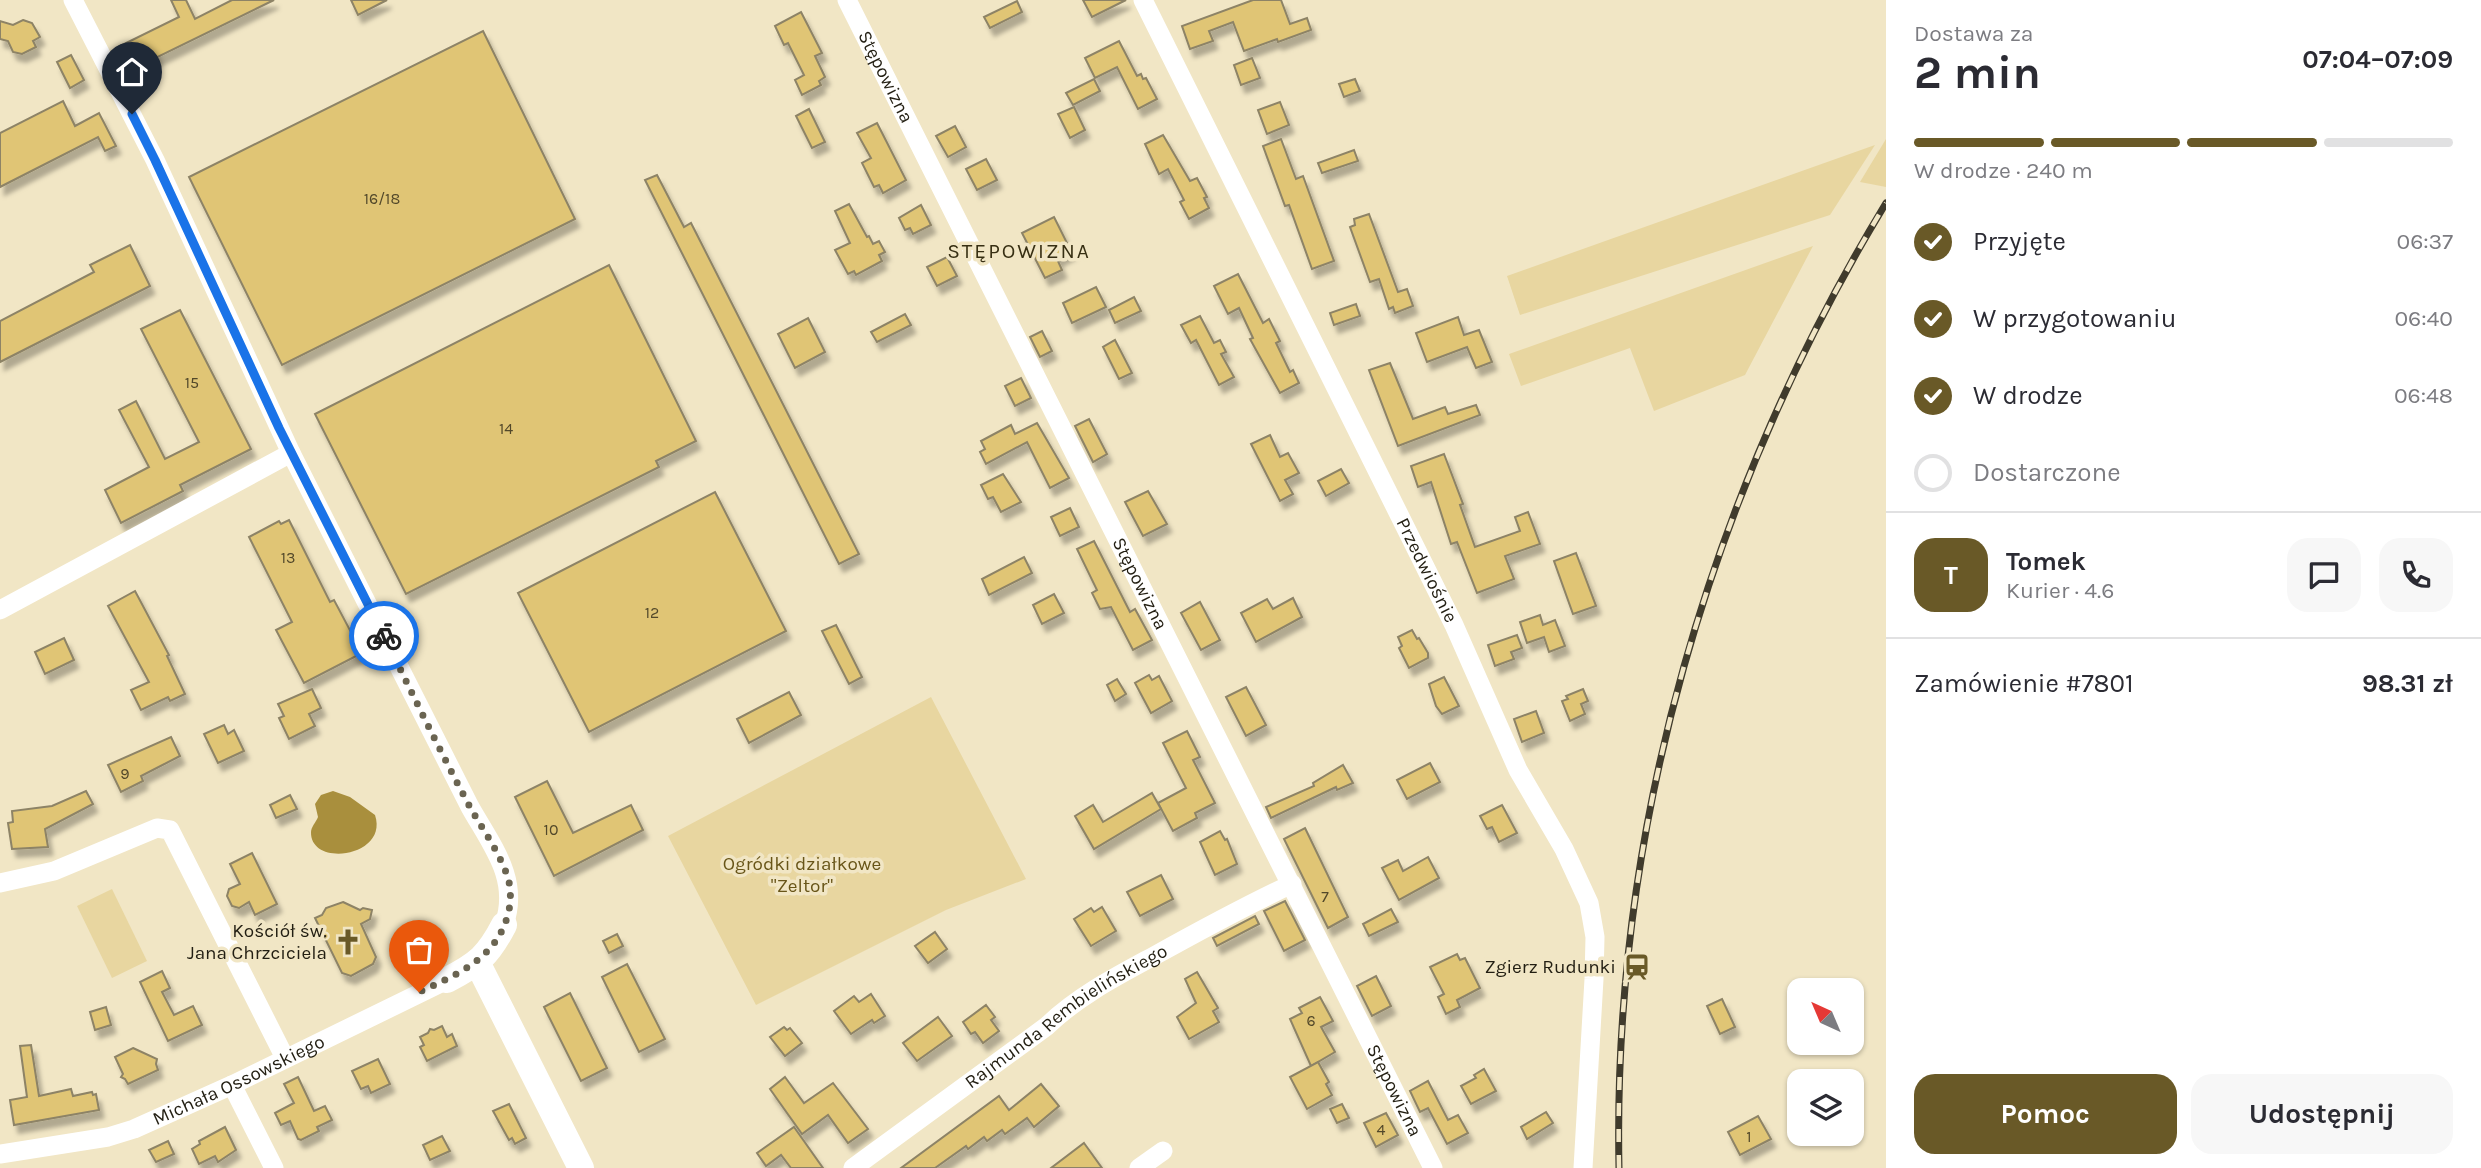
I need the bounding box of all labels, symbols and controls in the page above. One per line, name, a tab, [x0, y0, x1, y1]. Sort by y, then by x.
text: Dostawa za	[1914, 20, 2034, 47]
street label: Stępowizna	[853, 27, 918, 127]
pin	[102, 42, 162, 114]
text: 07:04–07:09	[2302, 44, 2453, 75]
text: 2 min	[1914, 46, 2041, 100]
icon: home	[113, 53, 151, 91]
text: W drodze · 240 m	[1914, 157, 2093, 184]
house number: 16/18	[364, 189, 400, 208]
icon: check	[1914, 223, 1952, 261]
text: Przyjęte	[1973, 226, 2066, 257]
text: 06:37	[2397, 228, 2453, 255]
district label: STĘPOWIZNA	[947, 239, 1091, 263]
icon: check	[1914, 300, 1952, 338]
text: W przygotowaniu	[1973, 303, 2176, 334]
text: 06:40	[2394, 305, 2453, 332]
house number: 15	[185, 373, 199, 392]
icon: check	[1914, 377, 1952, 415]
text: W drodze	[1973, 380, 2083, 411]
text: 06:48	[2394, 382, 2453, 409]
house number: 14	[499, 419, 513, 438]
text: Dostarczone	[1973, 457, 2121, 488]
street label: Przedwiośnie	[1391, 514, 1462, 626]
street label: Stępowizna	[1108, 534, 1172, 633]
button: chat	[2287, 538, 2361, 612]
button: phone	[2379, 538, 2453, 612]
text: Tomek	[2006, 546, 2086, 577]
house number: 13	[281, 548, 295, 567]
text: T	[1944, 560, 1958, 591]
text: Kurier · 4.6	[2006, 577, 2114, 604]
courier	[349, 601, 419, 671]
house number: 12	[645, 603, 659, 622]
icon: bike	[365, 617, 403, 655]
text: Zamówienie #7801	[1914, 668, 2134, 699]
text: 98.31 zł	[2362, 668, 2453, 699]
house number: 9	[120, 764, 130, 783]
house number: 10	[544, 820, 558, 839]
park label: Ogródki działkowe "Zeltor"	[723, 853, 881, 897]
house number: 7	[1321, 887, 1329, 906]
place label: Kościół św. Jana Chrzciciela	[187, 920, 327, 964]
pin	[389, 920, 449, 992]
church icon: Kościół św. Jana Chrzciciela	[333, 927, 363, 957]
icon: bag	[400, 931, 438, 969]
street label: Rajmunda Rembielińskiego	[961, 940, 1171, 1093]
station icon: Zgierz Rudunki	[1622, 952, 1652, 982]
place label: Zgierz Rudunki	[1484, 956, 1616, 978]
north arrow	[1787, 978, 1864, 1055]
map controls	[1787, 978, 1864, 1146]
house number: 6	[1306, 1011, 1316, 1030]
street label: Michała Ossowskiego	[149, 1030, 328, 1130]
street label: Stępowizna	[1362, 1041, 1426, 1140]
button: layers	[1787, 1069, 1864, 1146]
button: Pomoc	[1914, 1074, 2177, 1154]
button: Udostępnij	[2191, 1074, 2453, 1154]
house number: 4	[1377, 1120, 1386, 1139]
house number: 1	[1746, 1127, 1752, 1146]

